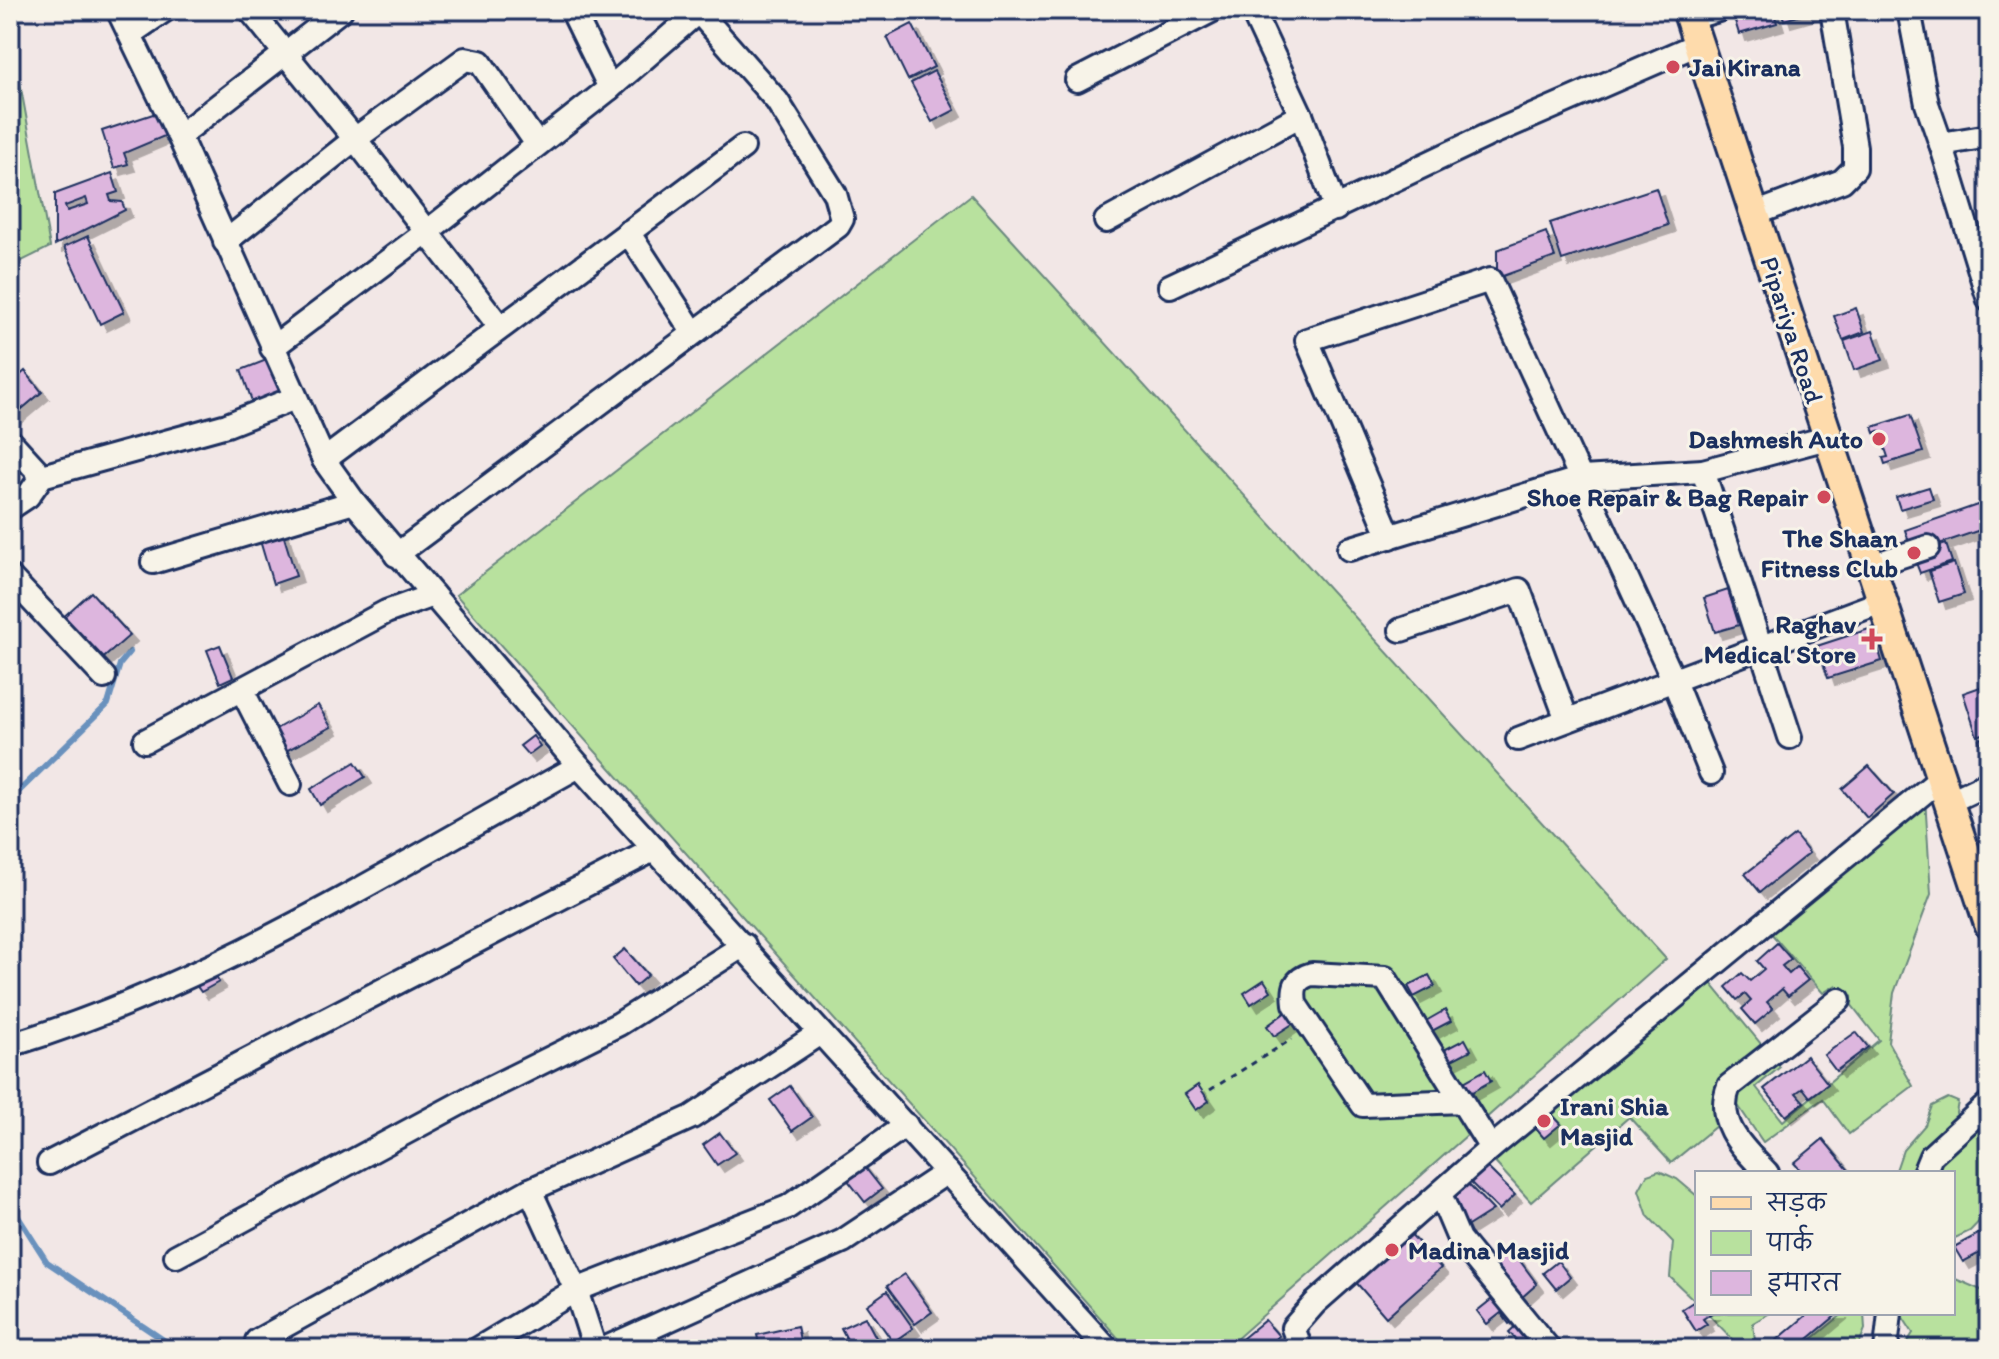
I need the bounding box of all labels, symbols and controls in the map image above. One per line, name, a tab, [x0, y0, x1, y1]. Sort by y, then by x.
place label: Jai Kirana	[1688, 51, 1801, 83]
marker: Jai Kirana	[1664, 58, 1682, 76]
street label: Pipariya Road	[1753, 252, 1831, 408]
place label: Dashmesh Auto	[1688, 423, 1863, 455]
marker: Dashmesh Auto	[1870, 430, 1888, 448]
place label: Shoe Repair & Bag Repair	[1527, 481, 1809, 513]
marker: Shoe Repair & Bag Repair	[1815, 488, 1833, 506]
place label: The Shaan Fitness Club	[1761, 522, 1898, 584]
marker: The Shaan Fitness Club	[1905, 544, 1923, 562]
place label: Raghav Medical Store	[1704, 608, 1857, 670]
marker: Raghav Medical Store	[1863, 630, 1881, 648]
place label: Irani Shia Masjid	[1560, 1090, 1669, 1152]
marker: Irani Shia Masjid	[1535, 1112, 1553, 1130]
legend	[1695, 1171, 1955, 1315]
text: सड़क	[1765, 1188, 1828, 1217]
text: पार्क	[1765, 1224, 1814, 1257]
place label: Madina Masjid	[1408, 1234, 1570, 1266]
marker: Madina Masjid	[1383, 1241, 1401, 1259]
text: इमारत	[1767, 1268, 1842, 1297]

